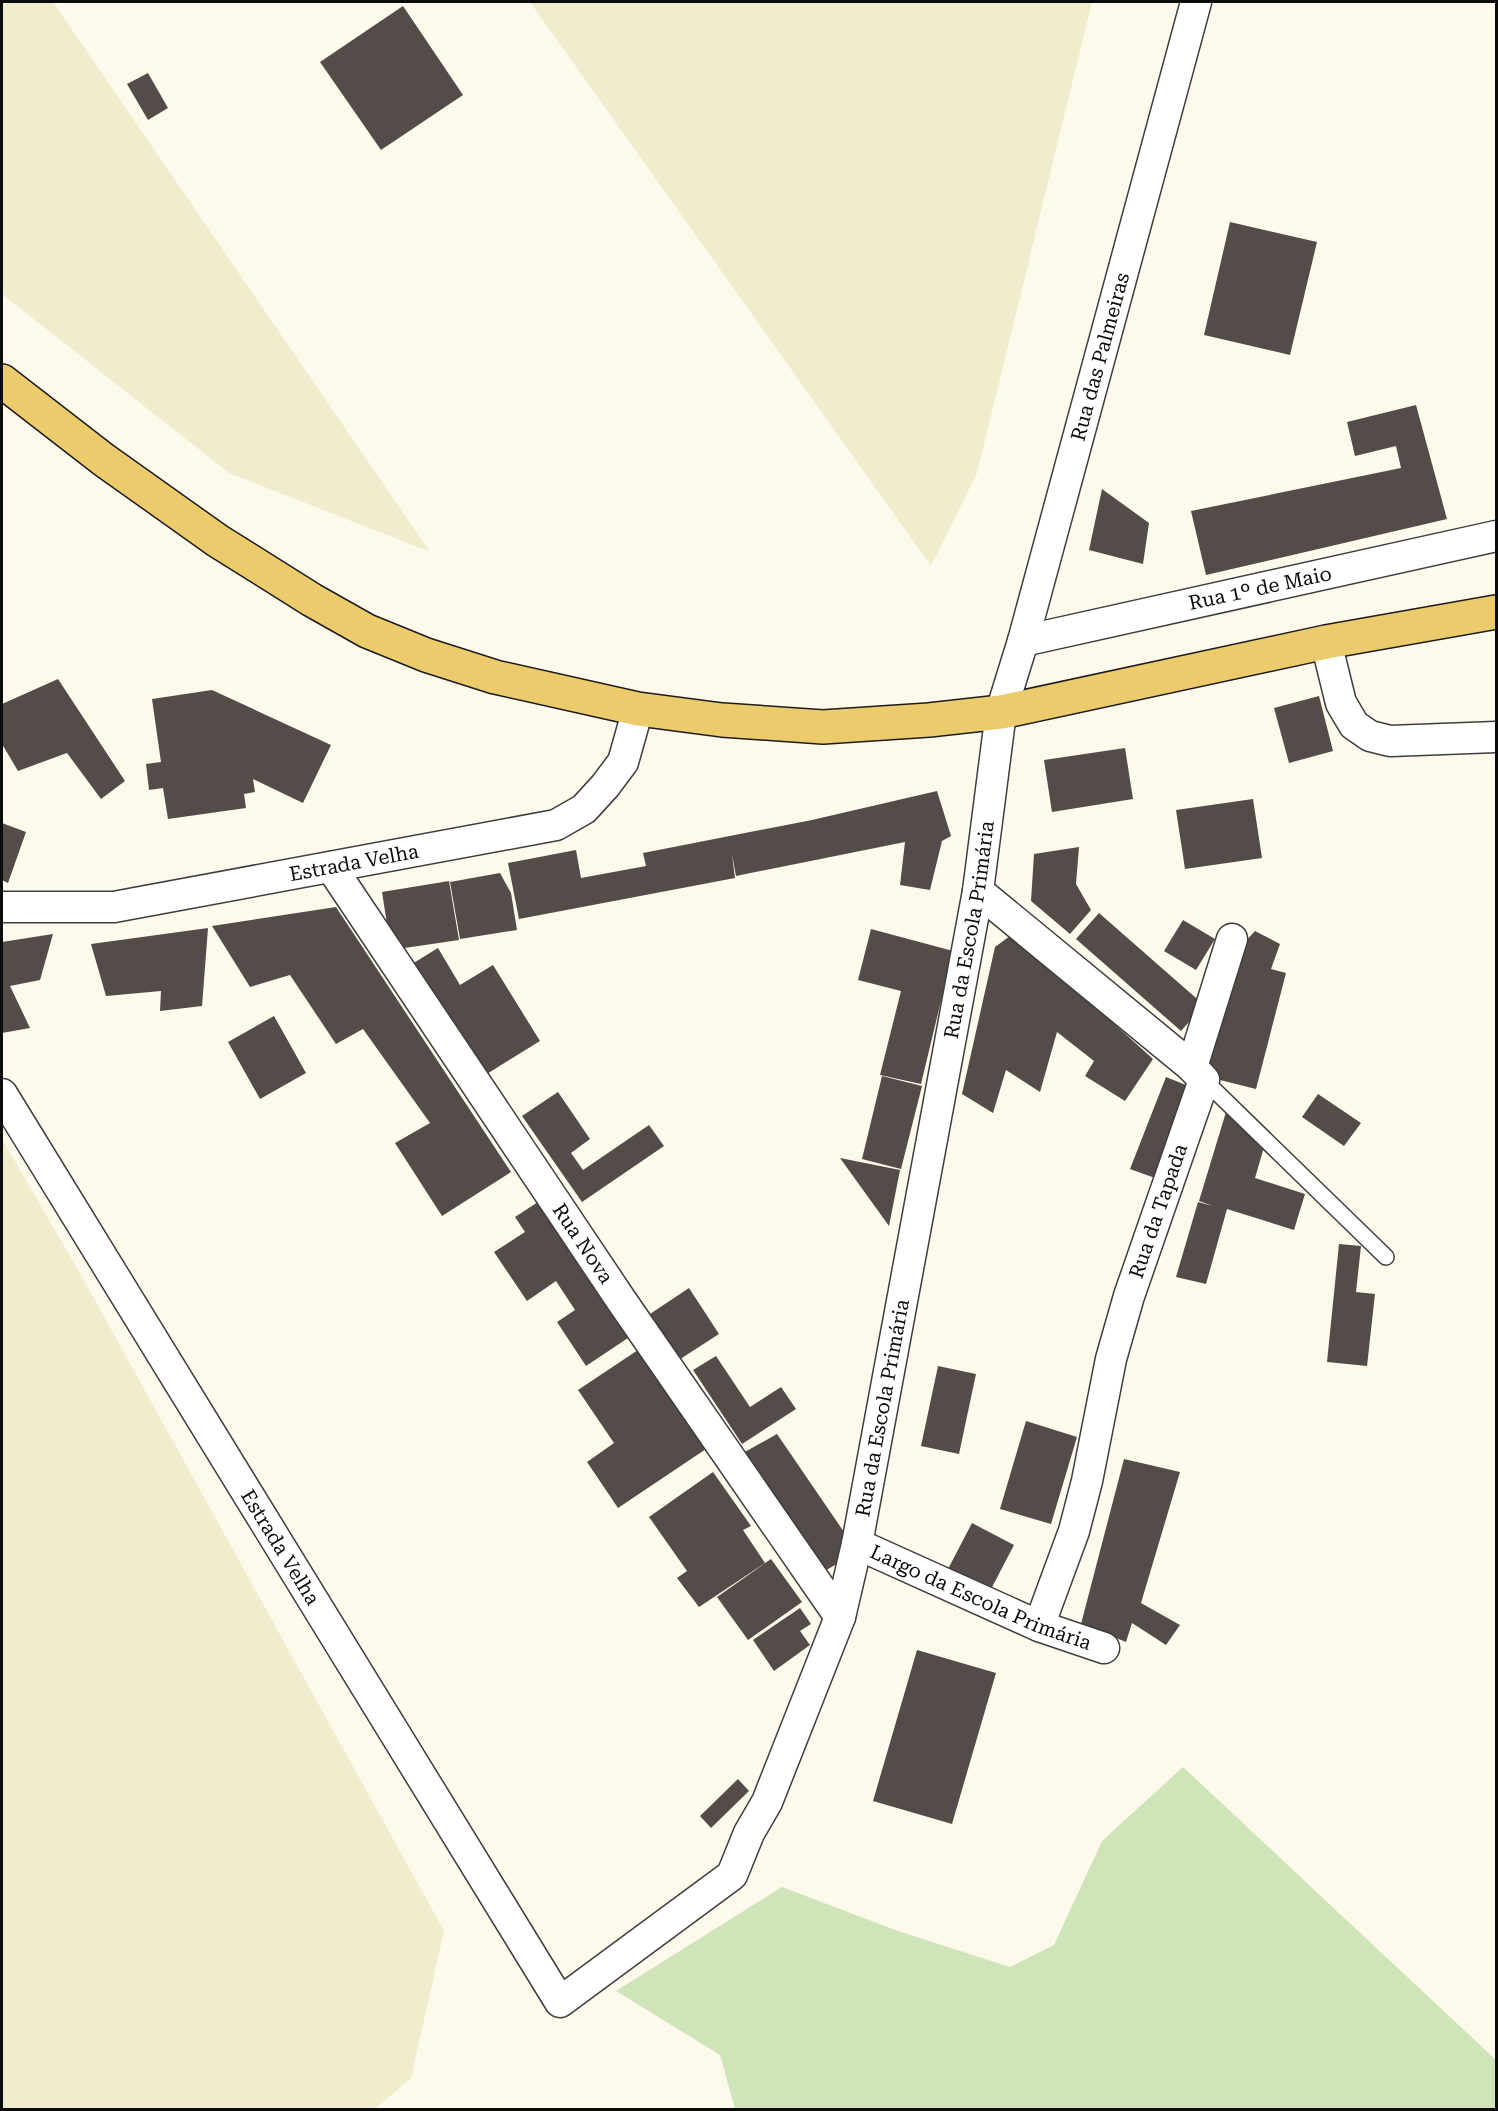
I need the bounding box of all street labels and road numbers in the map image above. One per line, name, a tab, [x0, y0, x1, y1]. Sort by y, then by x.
street label: Rua das Palmeiras	[1066, 270, 1134, 444]
street label: Rua 1º de Maio	[1186, 561, 1334, 615]
street label: Rua da Escola Primária	[939, 819, 999, 1041]
street label: Estrada Velha	[287, 839, 421, 886]
street label: Rua da Tapada	[1124, 1140, 1192, 1281]
street label: Rua Nova	[548, 1199, 619, 1288]
street label: Rua da Escola Primária	[850, 1297, 914, 1519]
street label: Estrada Velha	[236, 1485, 325, 1609]
street label: Largo da Escola Primária	[866, 1540, 1095, 1655]

